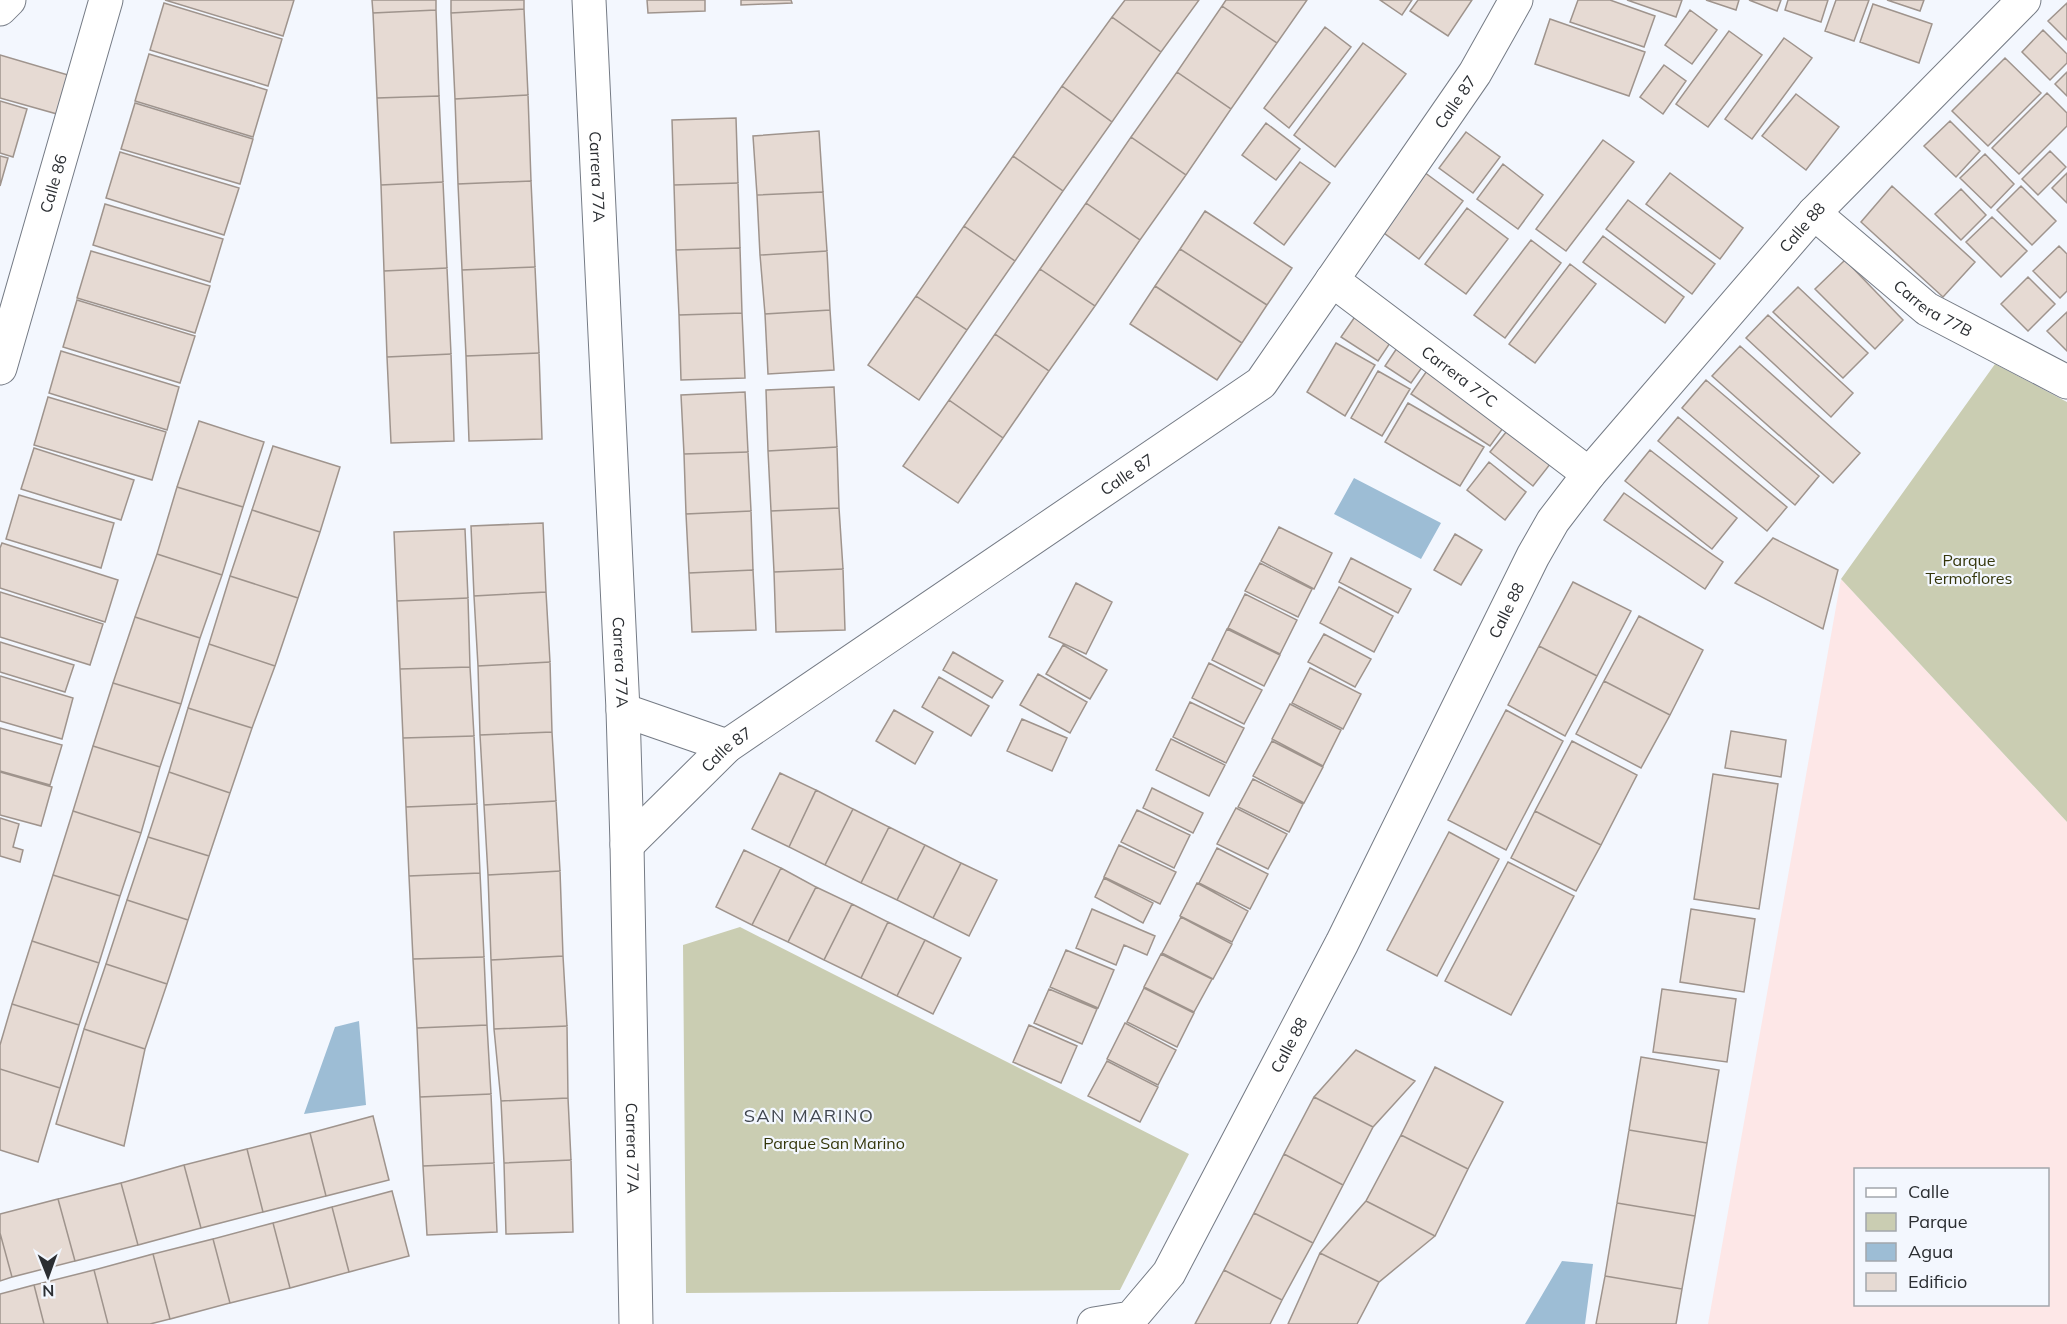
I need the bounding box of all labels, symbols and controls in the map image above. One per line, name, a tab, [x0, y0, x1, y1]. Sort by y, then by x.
street label: Calle 87	[1430, 72, 1480, 132]
street label: Carrera 77A	[585, 131, 610, 223]
street label: Calle 86	[35, 152, 71, 215]
street label: Calle 88	[1775, 198, 1829, 256]
street label: Carrera 77B	[1890, 275, 1976, 341]
street label: Carrera 77C	[1418, 341, 1502, 412]
street label: Calle 87	[1096, 449, 1157, 499]
park label: Parque Termoflores	[1926, 550, 2012, 588]
street label: Calle 88	[1484, 579, 1528, 642]
street label: Carrera 77A	[609, 616, 633, 708]
street label: Calle 87	[697, 722, 755, 776]
street label: Calle 88	[1266, 1014, 1311, 1076]
street label: Carrera 77A	[622, 1102, 644, 1194]
district label: SAN MARINO	[744, 1104, 874, 1127]
park label: Parque San Marino	[763, 1133, 905, 1153]
legend	[1854, 1168, 2049, 1306]
text: Calle	[1908, 1180, 1949, 1203]
text: Parque	[1908, 1210, 1967, 1233]
text: Agua	[1908, 1240, 1953, 1263]
north arrow	[18, 1246, 78, 1306]
text: Edificio	[1908, 1270, 1967, 1293]
text: N	[42, 1281, 54, 1301]

